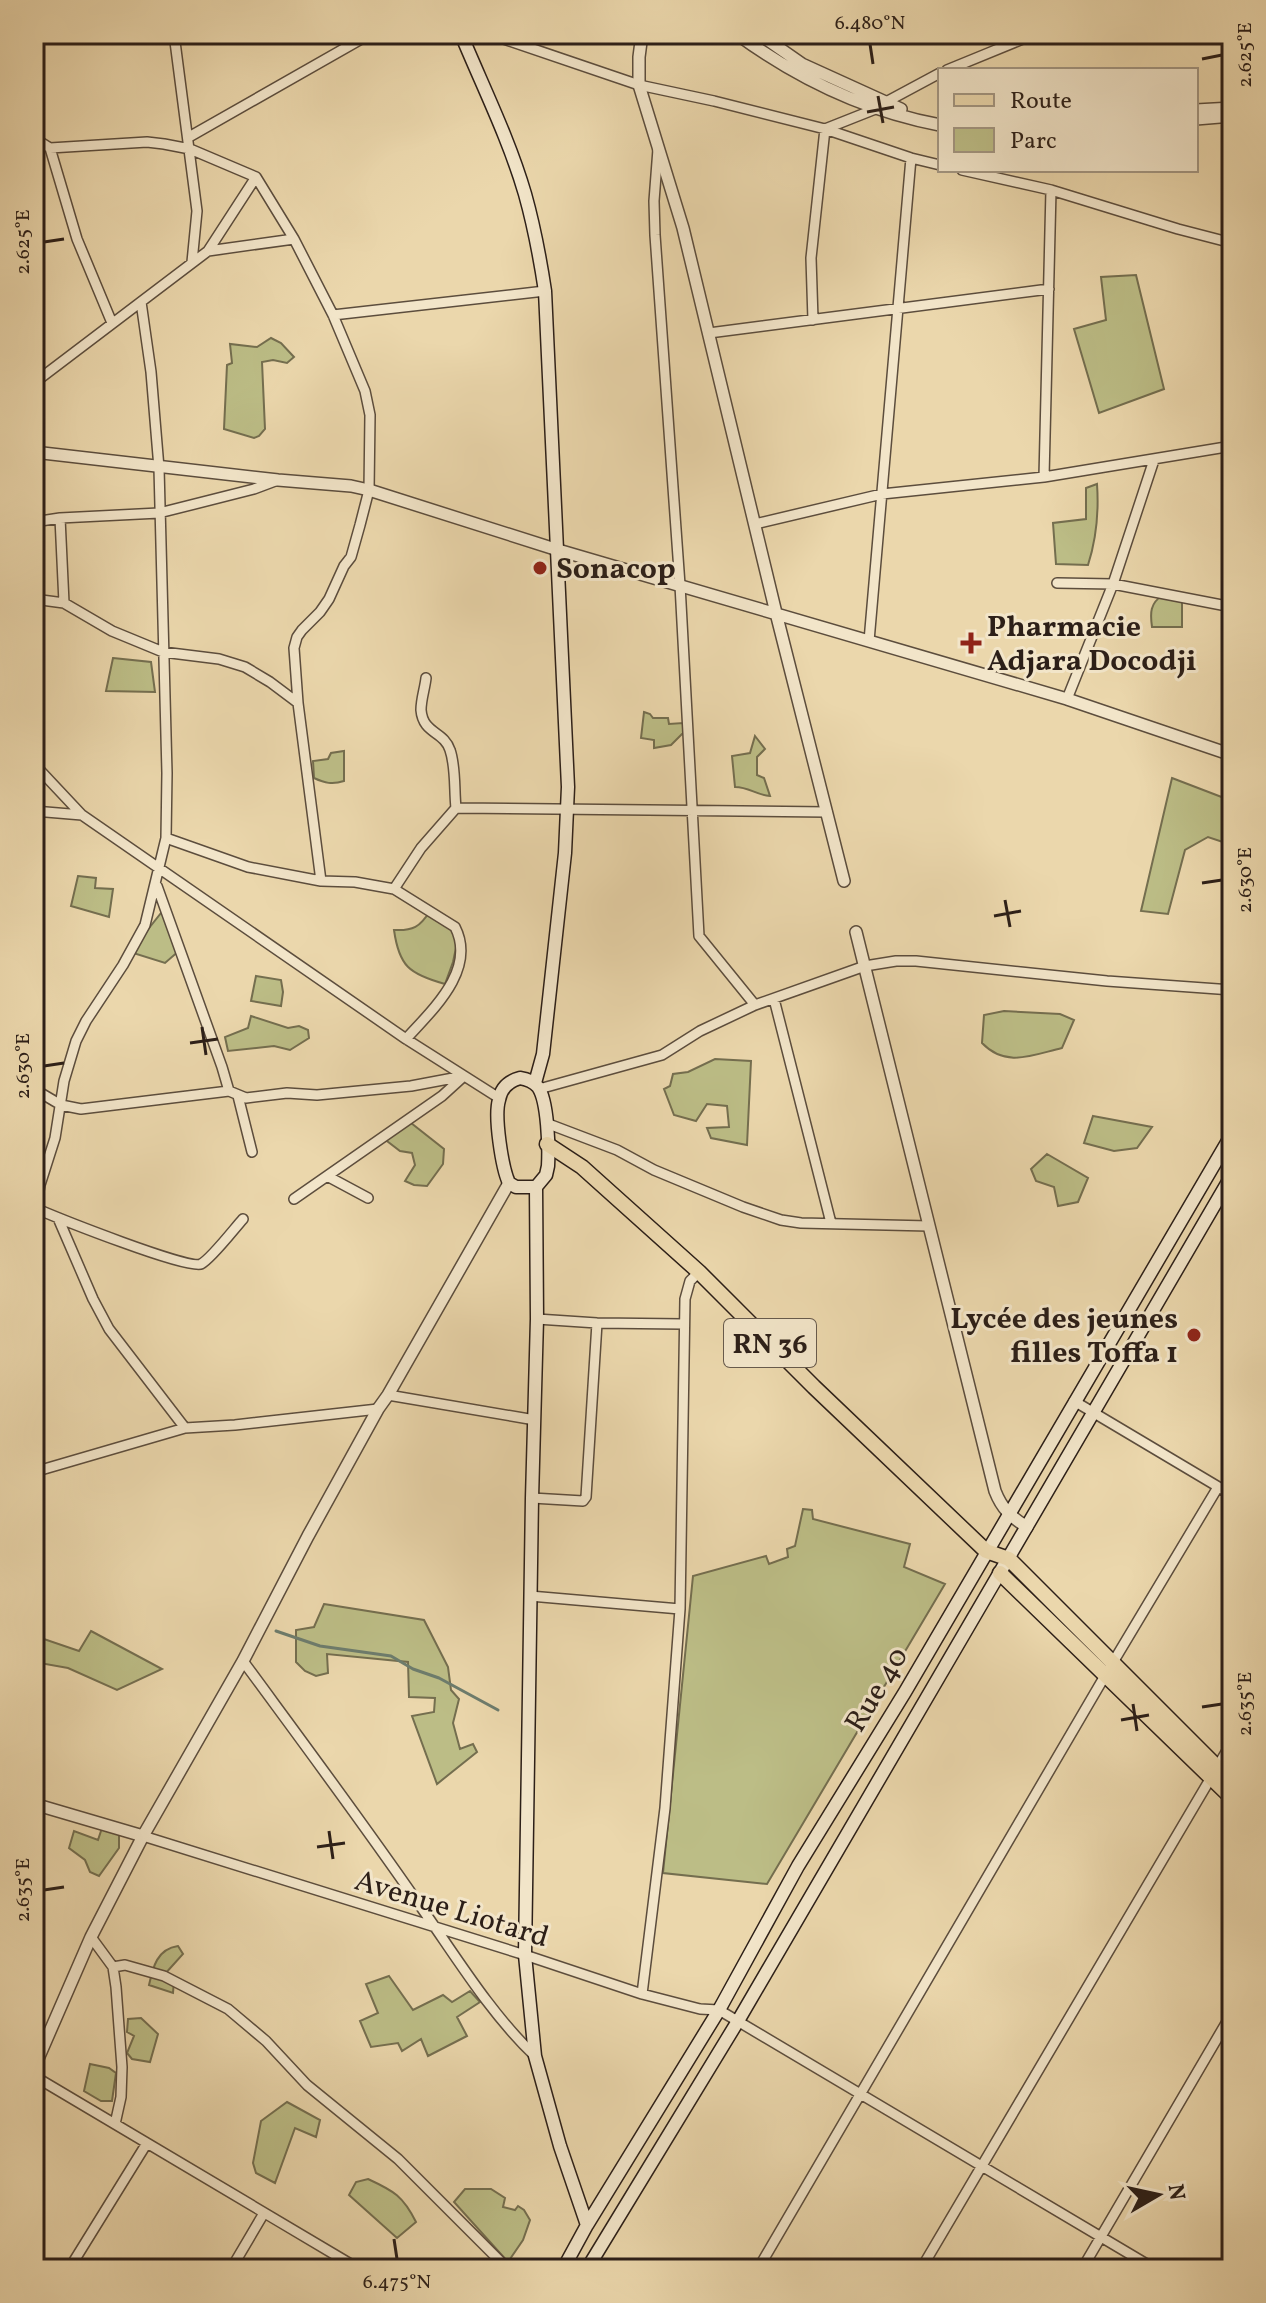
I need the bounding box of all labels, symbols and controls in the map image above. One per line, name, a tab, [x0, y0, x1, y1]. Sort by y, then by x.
text: 6.480°N	[835, 10, 905, 38]
text: 2.625°E	[1232, 22, 1260, 88]
legend	[938, 68, 1198, 172]
text: Route	[1010, 85, 1072, 119]
text: Parc	[1010, 125, 1057, 159]
text: 2.625°E	[10, 209, 38, 275]
place label: Sonacop	[556, 549, 676, 591]
marker: Sonacop	[531, 559, 549, 577]
place label: Pharmacie Adjara Docodji	[987, 607, 1197, 683]
marker: Pharmacie Adjara Docodji	[962, 634, 980, 652]
text: 2.630°E	[1232, 847, 1260, 913]
text: 2.630°E	[10, 1033, 38, 1099]
place label: Lycée des jeunes filles Toffa 1	[950, 1299, 1178, 1375]
road number: RN 36	[724, 1319, 816, 1367]
marker: Lycée des jeunes filles Toffa 1	[1185, 1326, 1203, 1344]
street label: Rue 40	[836, 1639, 920, 1741]
text: 2.635°E	[1232, 1672, 1260, 1736]
text: 2.635°E	[10, 1858, 38, 1922]
street label: Avenue Liotard	[349, 1860, 554, 1959]
north arrow	[1118, 2155, 1198, 2235]
text: N	[1159, 2182, 1192, 2203]
text: 6.475°N	[363, 2269, 431, 2297]

